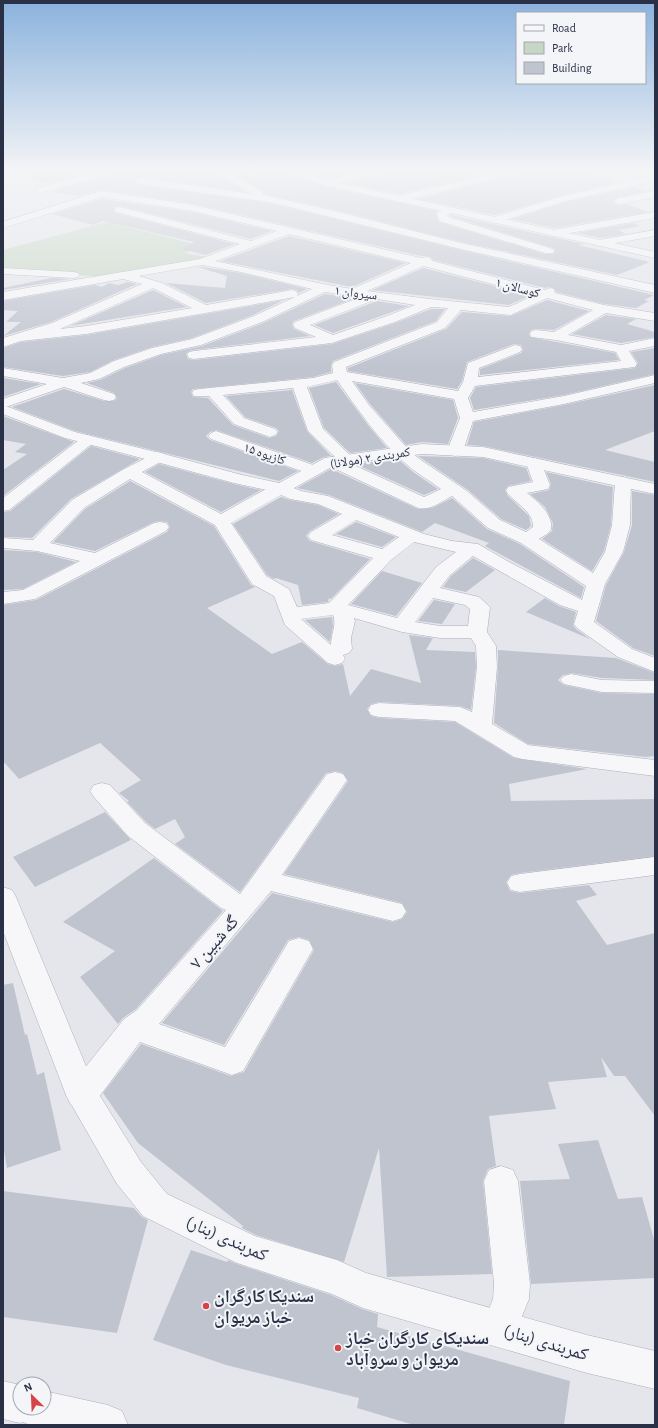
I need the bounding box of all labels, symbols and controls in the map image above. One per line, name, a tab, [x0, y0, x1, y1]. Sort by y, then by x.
legend	[516, 12, 646, 84]
text: Road	[552, 22, 576, 34]
text: Park	[552, 42, 573, 54]
text: Building	[552, 62, 592, 74]
street label: کوسالان ۱	[494, 276, 542, 302]
street label: سیروان ۱	[333, 284, 378, 304]
street label: کازیوه ۱۵	[242, 441, 288, 469]
street label: کمربندی ۲ (مولانا)	[329, 446, 412, 472]
street label: گه شبین ۷	[187, 912, 244, 973]
street label: کمربندی (بنار)	[183, 1213, 271, 1266]
place label: سندیکا کارگران خباز مریوان	[214, 1287, 314, 1328]
marker: سندیکا کارگران خباز مریوان	[201, 1301, 211, 1311]
street label: کمربندی (بنار)	[501, 1322, 591, 1365]
place label: سندیکای کارگران خباز مریوان و سروآباد	[345, 1329, 489, 1370]
marker: سندیکای کارگران خباز مریوان و سروآباد	[333, 1343, 343, 1353]
north arrow	[12, 1376, 52, 1416]
text: N	[22, 1381, 34, 1394]

